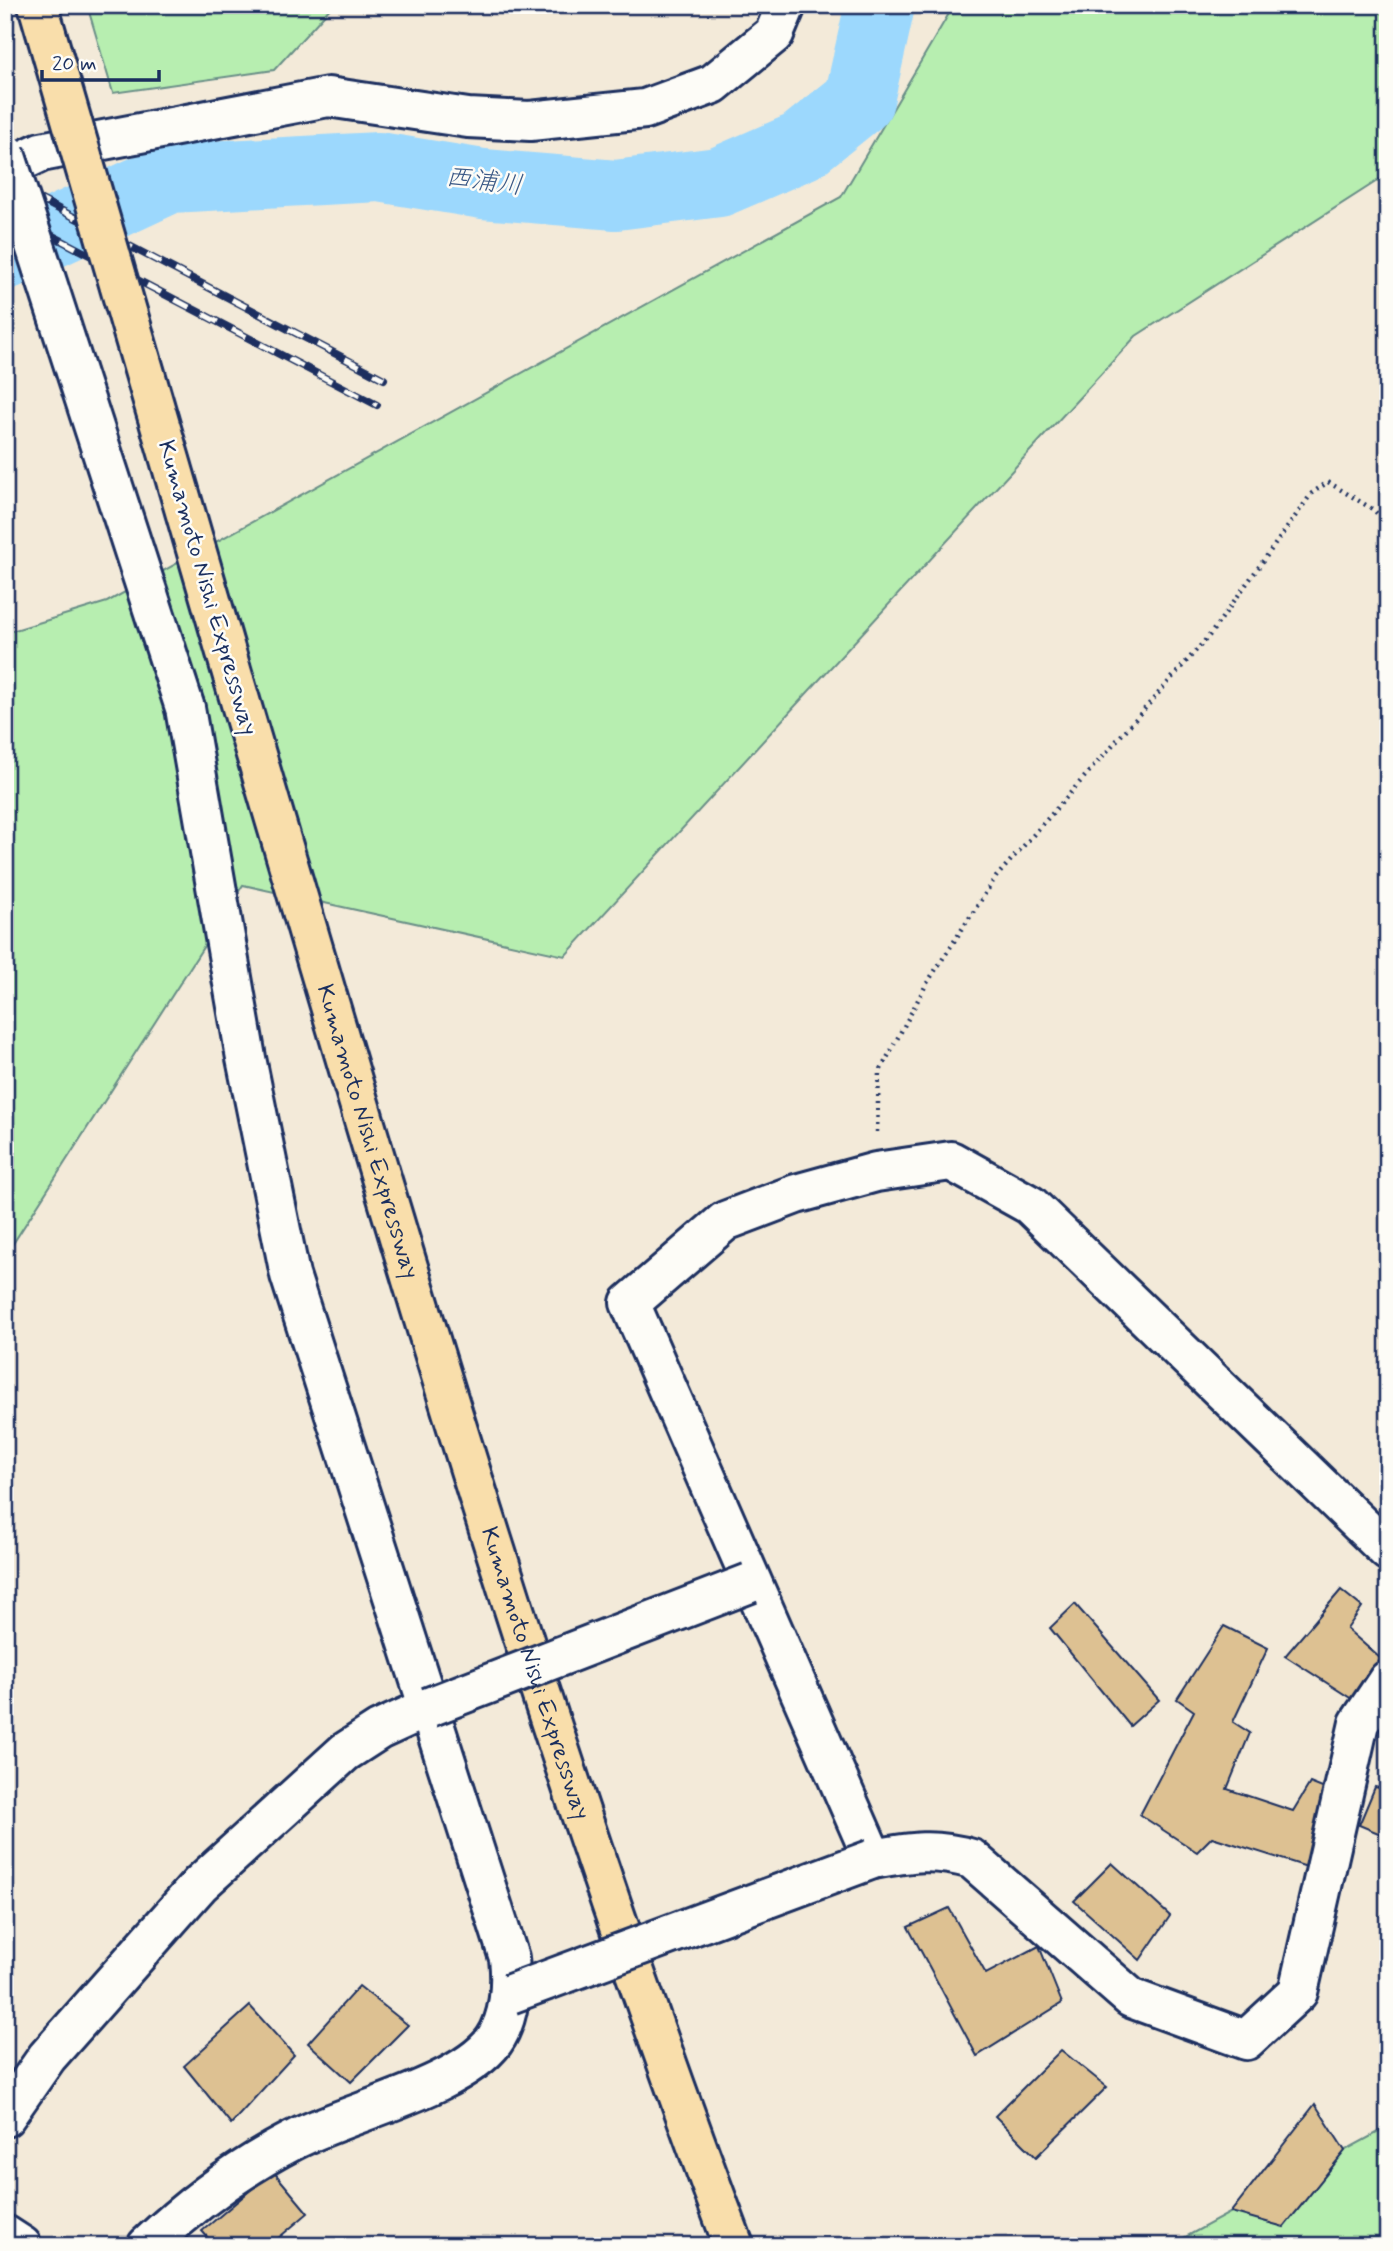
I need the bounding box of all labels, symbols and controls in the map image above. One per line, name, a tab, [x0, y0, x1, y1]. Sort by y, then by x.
scale bar	[42, 38, 159, 82]
text: 20 m	[52, 50, 97, 78]
water label: 西浦川	[443, 160, 525, 204]
street label: Kumamoto Nishi Expressway	[150, 437, 264, 739]
street label: Kumamoto Nishi Expressway	[309, 981, 426, 1283]
street label: Kumamoto Nishi Expressway	[473, 1523, 597, 1824]

